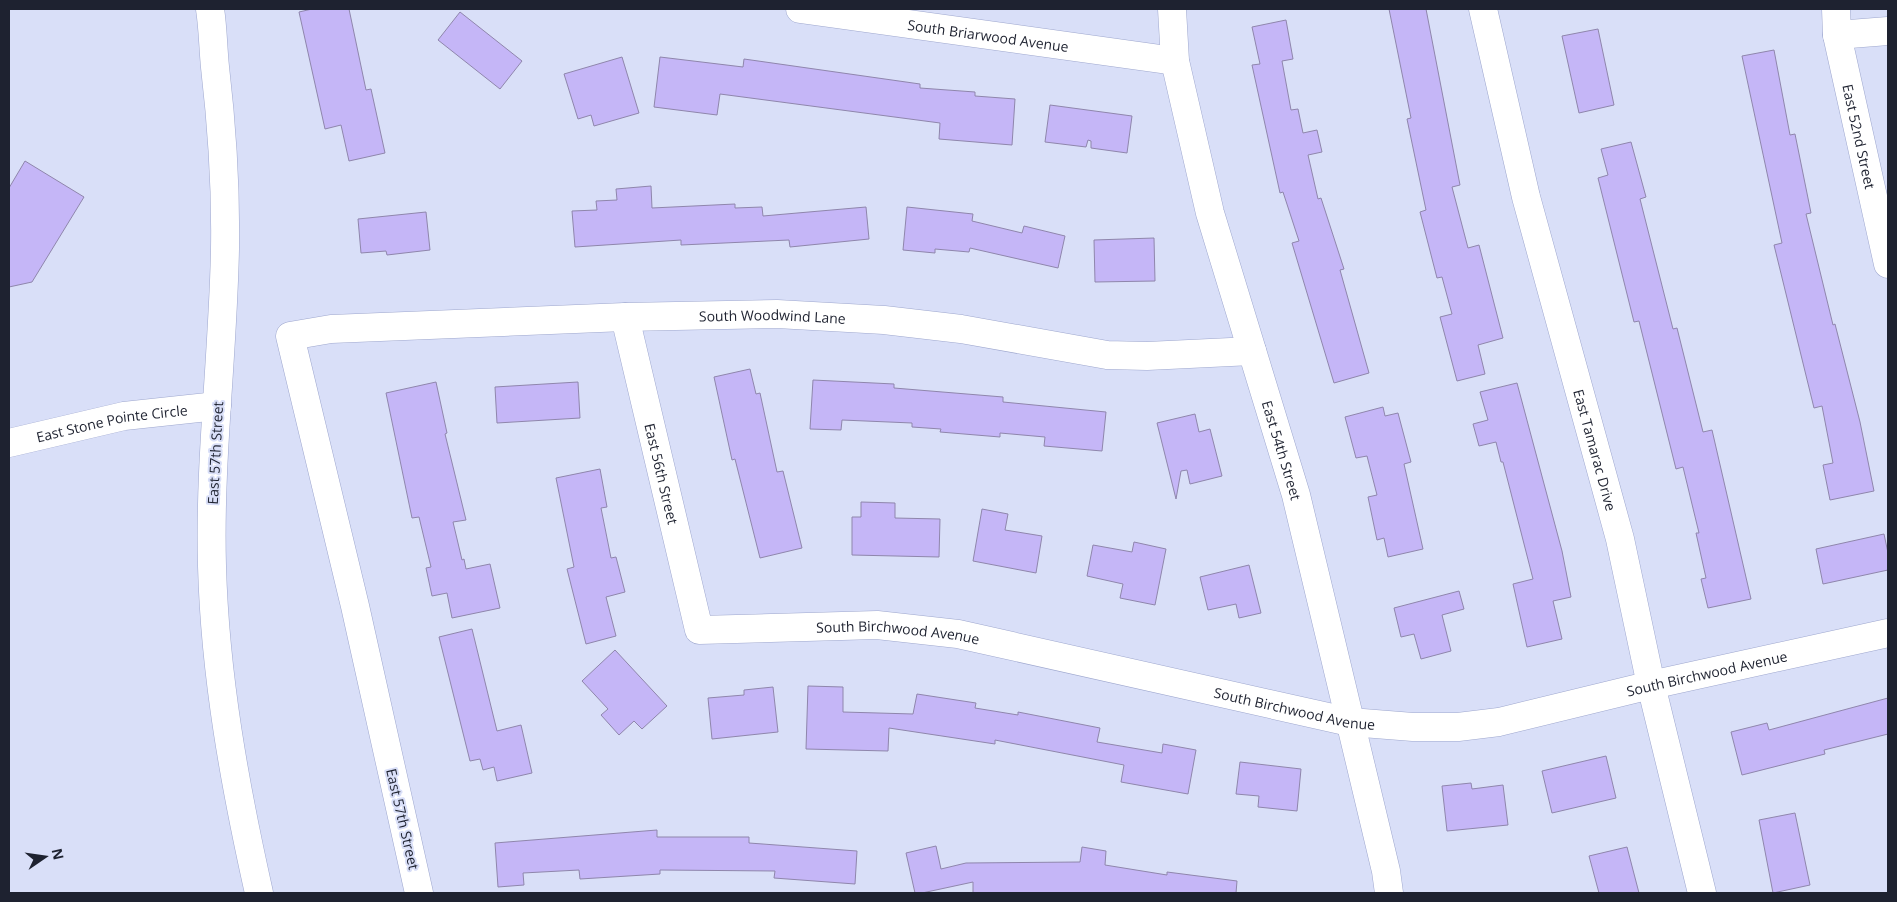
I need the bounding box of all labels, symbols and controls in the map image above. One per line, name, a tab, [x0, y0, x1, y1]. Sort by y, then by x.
street label: South Briarwood Avenue	[906, 15, 1070, 56]
street label: East 52nd Street	[1839, 82, 1880, 191]
street label: South Woodwind Lane	[699, 304, 846, 327]
street label: East Tamarac Drive	[1570, 387, 1621, 513]
street label: East 54th Street	[1258, 398, 1306, 502]
street label: East Stone Pointe Circle	[34, 400, 189, 446]
street label: East 57th Street	[203, 401, 227, 505]
street label: East 56th Street	[641, 421, 683, 526]
street label: South Birchwood Avenue	[816, 615, 982, 648]
street label: South Birchwood Avenue	[1624, 646, 1789, 700]
street label: South Birchwood Avenue	[1212, 682, 1376, 733]
street label: East 57th Street	[382, 767, 424, 871]
north arrow	[20, 832, 70, 882]
text: N	[48, 846, 69, 862]

